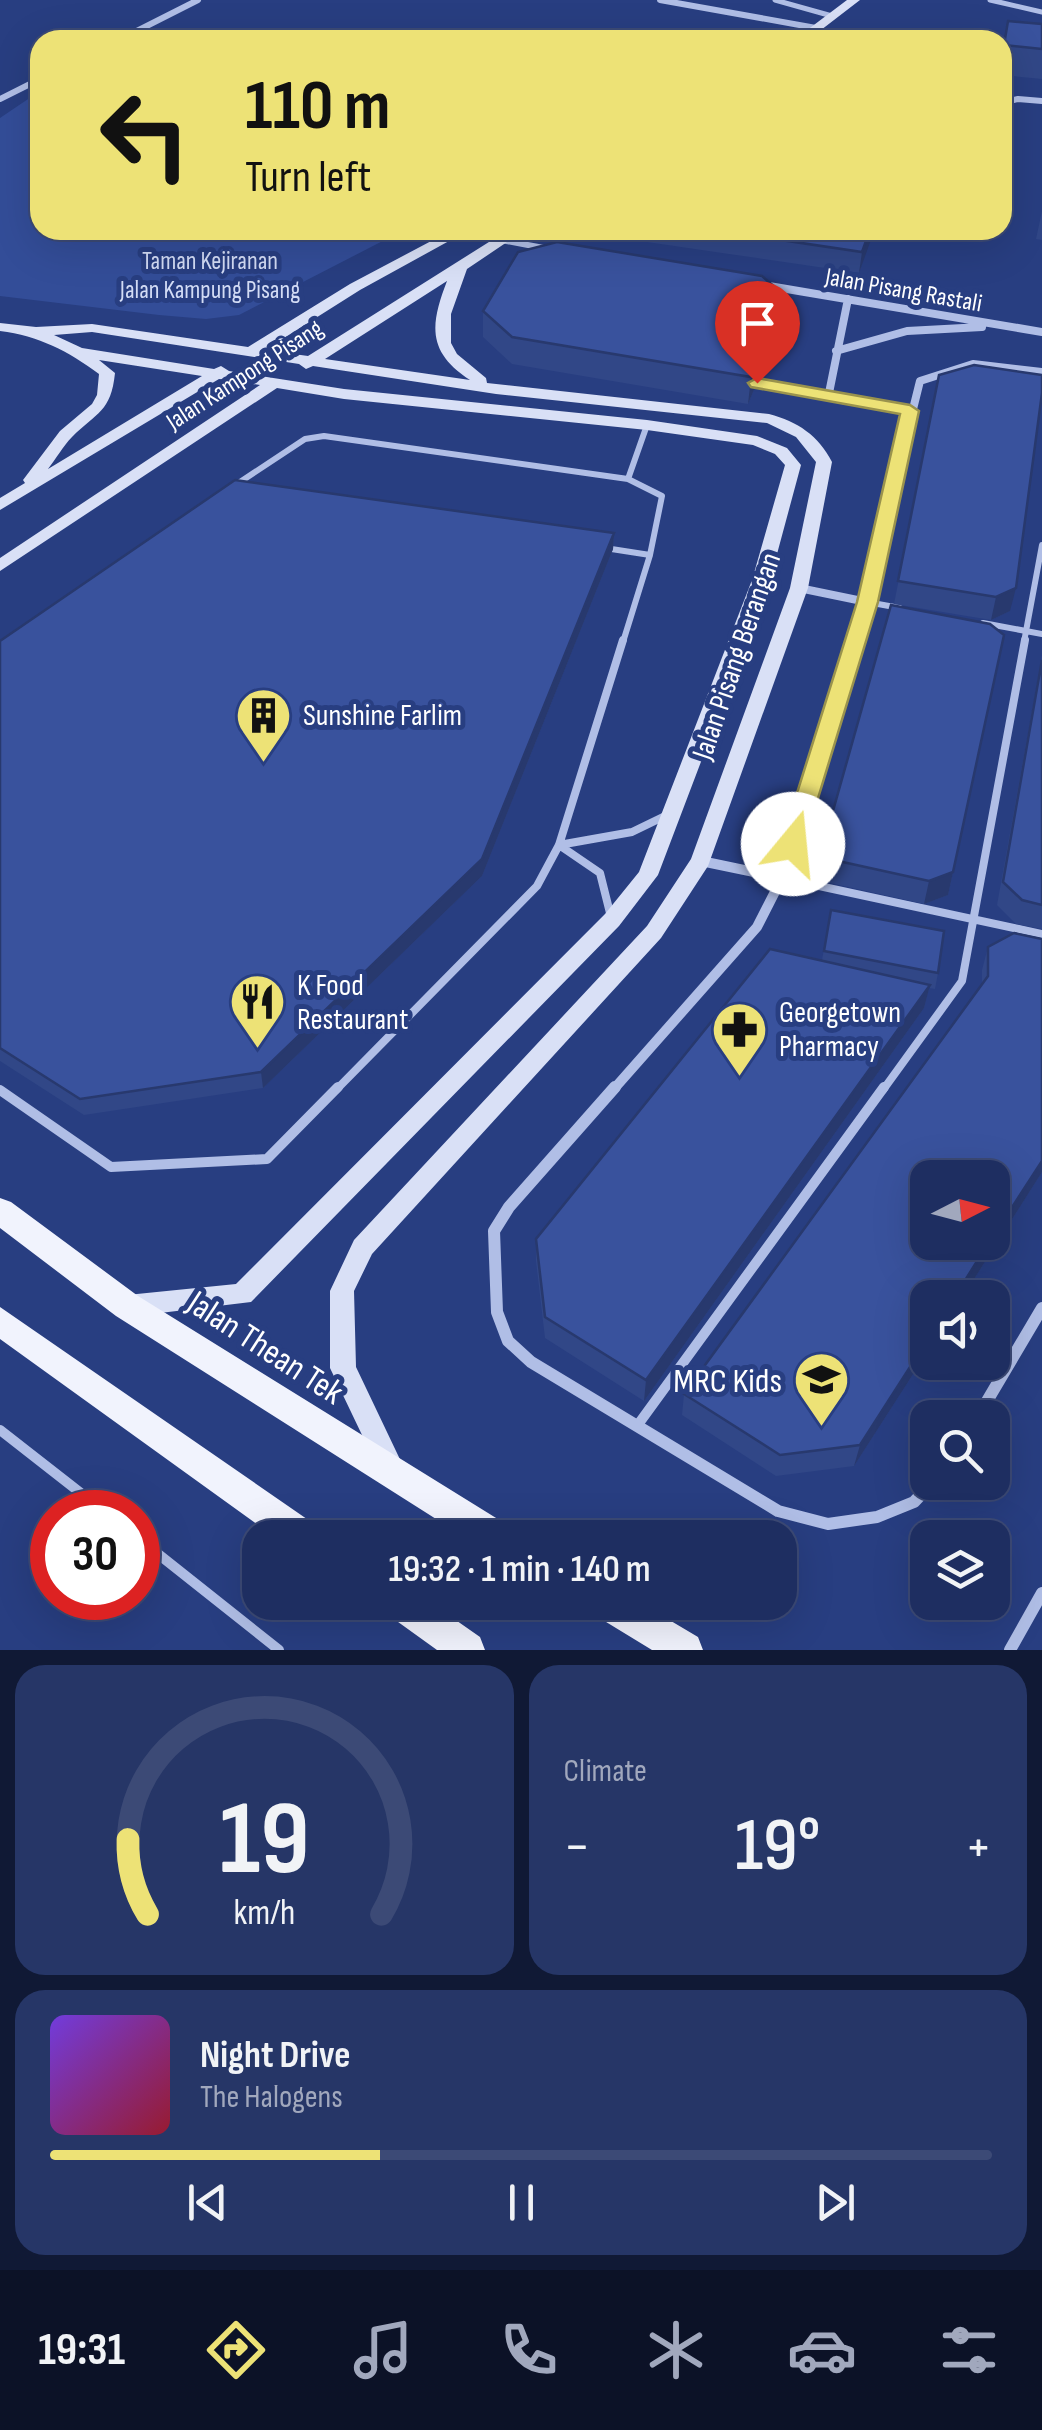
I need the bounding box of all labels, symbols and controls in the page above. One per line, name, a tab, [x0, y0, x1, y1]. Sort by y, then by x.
text: 110 m	[245, 65, 391, 149]
icon: left	[80, 70, 210, 200]
text: Turn left	[245, 150, 371, 205]
park label: Taman Kejiranan Jalan Kampung Pisang	[119, 246, 300, 306]
street label: Jalan Pisang Rastali	[822, 261, 985, 320]
pin	[715, 281, 800, 384]
icon: arrive	[730, 296, 785, 351]
street label: Jalan Kampong Pisang	[160, 313, 329, 438]
street label: Jalan Pisang Berangan	[684, 548, 789, 765]
building icon: Sunshine Farlim	[234, 685, 294, 764]
place label: Sunshine Farlim	[303, 698, 462, 734]
position arrow	[741, 792, 845, 896]
place label: K Food Restaurant	[297, 968, 408, 1038]
restaurant icon: K Food Restaurant	[228, 972, 288, 1051]
place label: Georgetown Pharmacy	[779, 995, 901, 1065]
pharmacy icon: Georgetown Pharmacy	[710, 999, 770, 1078]
north arrow	[910, 1160, 1010, 1260]
map controls	[910, 1160, 1010, 1620]
button: sound	[910, 1280, 1010, 1380]
street label: Jalan Thean Tek	[178, 1281, 352, 1415]
school or university icon: MRC Kids	[791, 1350, 851, 1429]
place label: MRC Kids	[673, 1360, 782, 1403]
button: search	[910, 1400, 1010, 1500]
speed limit sign: 30	[30, 1490, 160, 1620]
button: layers	[910, 1520, 1010, 1620]
text: 19:32 · 1 min · 140 m	[388, 1547, 651, 1592]
text: Climate	[564, 1752, 647, 1791]
text: 19	[219, 1778, 309, 1903]
text: 19°	[735, 1801, 821, 1892]
text: −	[564, 1814, 590, 1881]
text: +	[965, 1814, 992, 1881]
text: km/h	[233, 1892, 295, 1935]
text: Night Drive	[200, 2033, 351, 2078]
text: The Halogens	[200, 2078, 343, 2117]
icon: previous	[180, 2175, 235, 2230]
icon: pause	[494, 2175, 549, 2230]
icon: next	[808, 2175, 863, 2230]
icon: directions	[201, 2315, 271, 2385]
icon: music	[348, 2315, 418, 2385]
icon: phone	[494, 2315, 564, 2385]
icon: climate	[641, 2315, 711, 2385]
icon: car	[787, 2315, 857, 2385]
icon: filters	[934, 2315, 1004, 2385]
text: 19:31	[38, 2323, 125, 2378]

